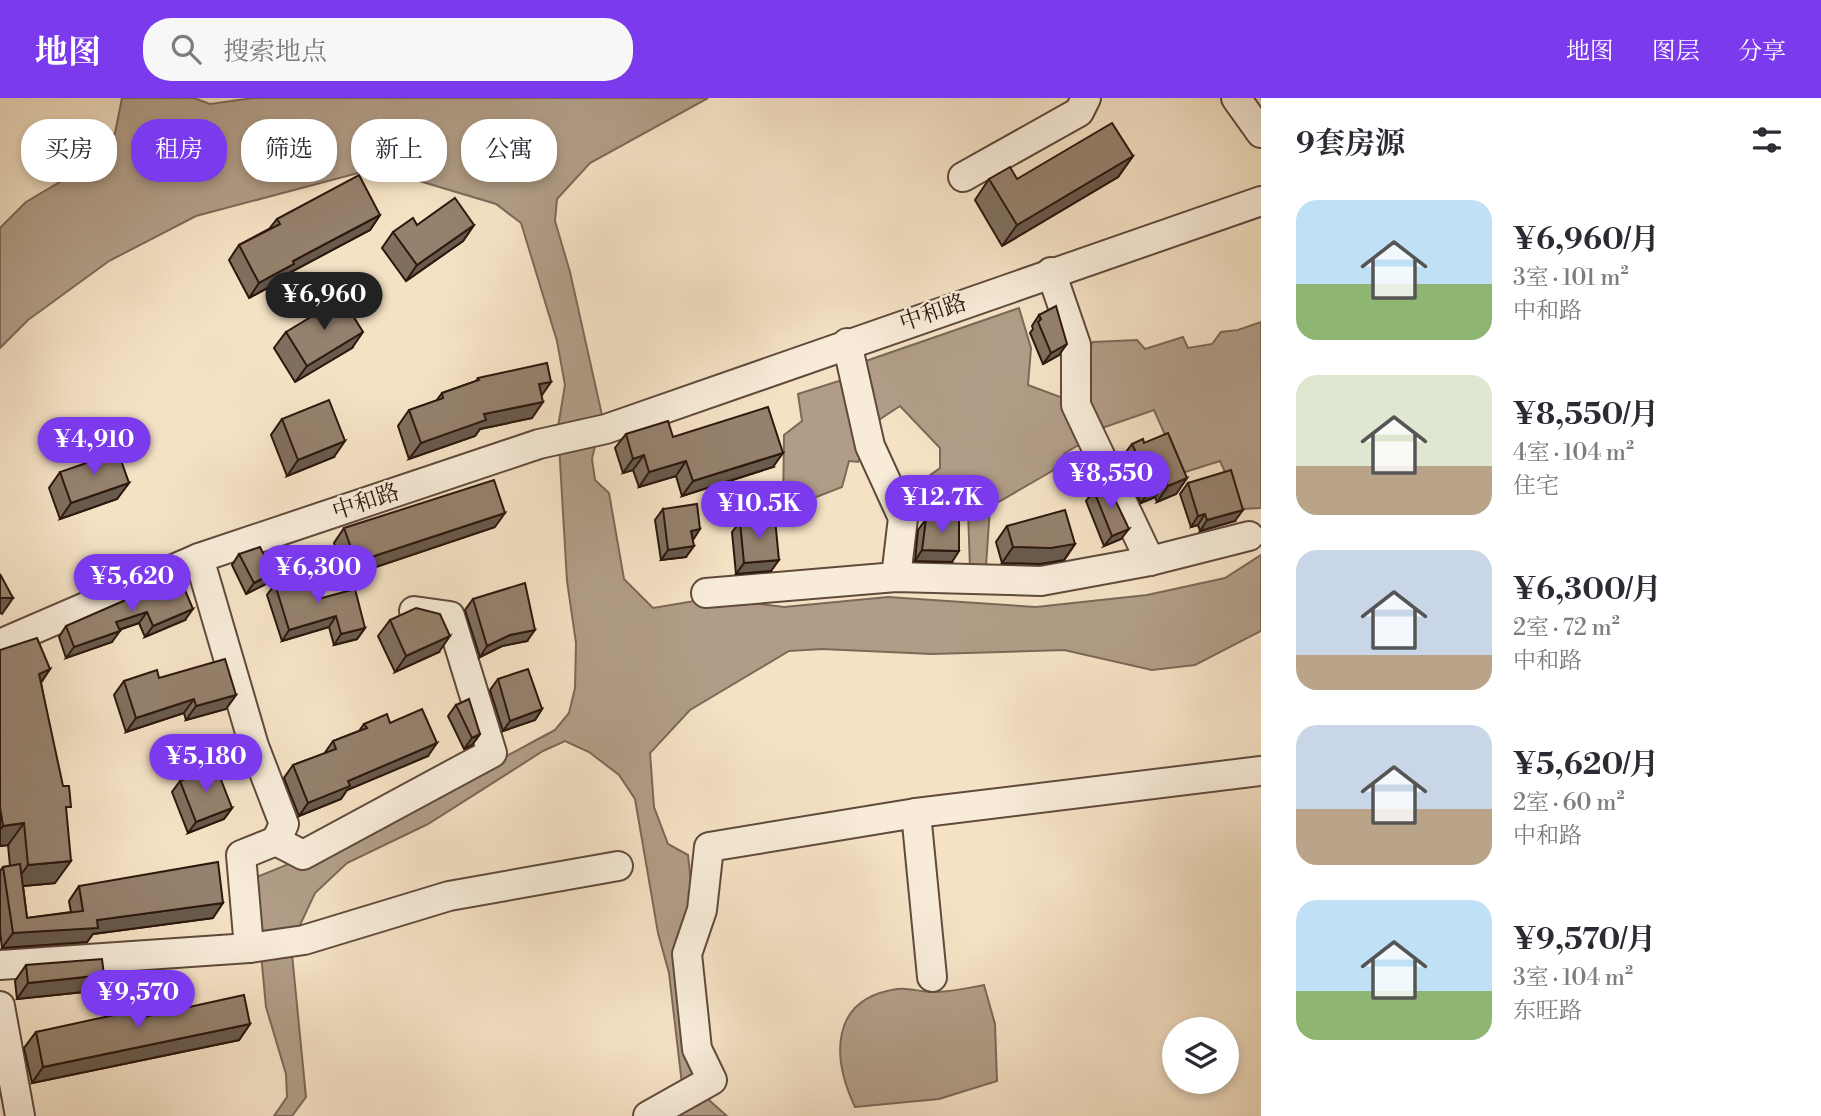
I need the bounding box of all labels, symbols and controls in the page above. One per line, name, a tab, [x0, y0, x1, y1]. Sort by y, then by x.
search box	[143, 18, 633, 81]
icon: search	[167, 30, 205, 68]
text: 地图	[35, 33, 101, 74]
text: 搜索地点	[223, 36, 327, 68]
text: 地图	[1566, 37, 1614, 67]
text: 图层	[1652, 37, 1700, 67]
text: 分享	[1738, 37, 1786, 67]
chip: 买房	[21, 119, 117, 182]
chip: 租房	[131, 119, 227, 182]
chip: 筛选	[241, 119, 337, 182]
chip: 新上	[351, 119, 447, 182]
chip: 公寓	[461, 119, 557, 182]
icon: filters	[1748, 121, 1786, 159]
text: 9套房源	[1296, 125, 1405, 163]
text: ¥6,960/月	[1513, 221, 1659, 259]
icon: home	[1352, 228, 1436, 312]
text: 3室 · 101 m²	[1513, 264, 1629, 292]
pin: ¥6,960	[267, 272, 381, 332]
text: ¥6,960	[282, 281, 366, 309]
street label: 中和路	[896, 289, 970, 337]
text: 中和路	[1513, 297, 1582, 325]
text: ¥8,550/月	[1513, 396, 1659, 434]
icon: home	[1352, 403, 1436, 487]
pin: ¥4,910	[37, 418, 151, 477]
text: ¥4,910	[54, 426, 134, 454]
text: 4室 · 104 m²	[1513, 439, 1634, 467]
pin: ¥8,550	[1054, 452, 1168, 511]
text: ¥8,550	[1069, 460, 1153, 488]
text: 住宅	[1513, 472, 1559, 500]
pin: ¥12.7K	[885, 476, 999, 535]
street label: 中和路	[329, 478, 403, 526]
pin: ¥10.5K	[702, 482, 816, 541]
text: ¥12.7K	[901, 484, 983, 512]
text: ¥10.5K	[717, 490, 801, 518]
pin: ¥6,300	[261, 546, 375, 605]
pin: ¥5,620	[75, 554, 189, 614]
text: ¥6,300	[275, 554, 361, 582]
text: ¥5,620	[90, 563, 174, 591]
text: ¥6,300/月	[1513, 571, 1662, 609]
icon: home	[1352, 578, 1436, 662]
text: 2室 · 72 m²	[1513, 614, 1620, 642]
text: 中和路	[1513, 647, 1582, 675]
pin: ¥5,180	[149, 734, 263, 794]
text: ¥5,180	[165, 743, 247, 771]
text: ¥5,620/月	[1513, 746, 1659, 784]
icon: home	[1352, 753, 1436, 837]
text: 2室 · 60 m²	[1513, 789, 1625, 817]
text: 中和路	[1513, 822, 1582, 850]
text: ¥9,570/月	[1513, 921, 1656, 959]
icon: home	[1352, 928, 1436, 1012]
text: 3室 · 104 m²	[1513, 964, 1633, 992]
pin: ¥9,570	[81, 970, 195, 1030]
text: ¥9,570	[97, 979, 179, 1007]
text: 东旺路	[1513, 997, 1582, 1025]
map controls	[1162, 1017, 1239, 1094]
button: layers	[1162, 1017, 1239, 1094]

